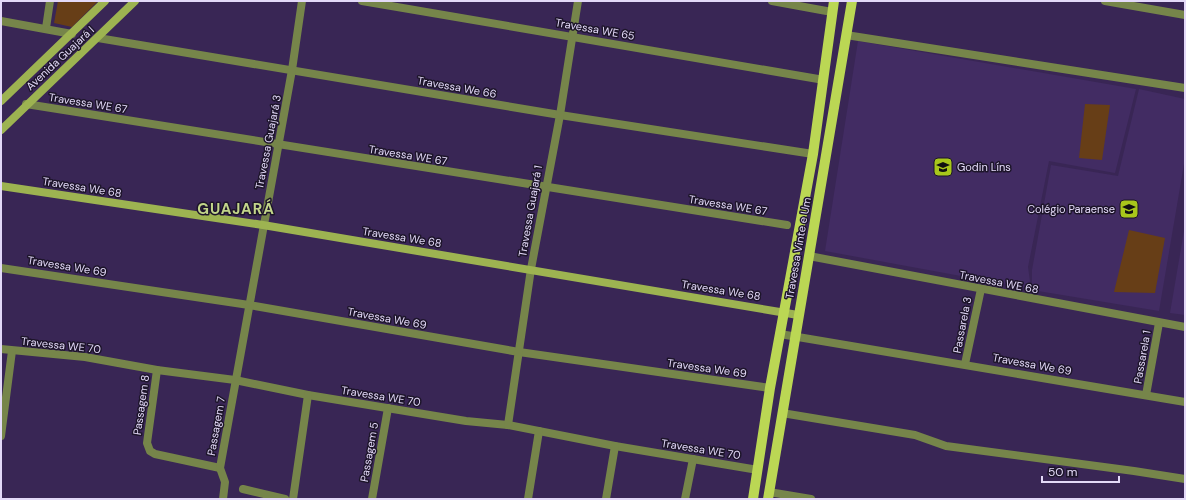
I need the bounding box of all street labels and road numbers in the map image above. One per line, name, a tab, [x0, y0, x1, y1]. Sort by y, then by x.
street label: Travessa WE 65	[554, 15, 636, 43]
street label: Avenida Guajará I	[23, 23, 97, 93]
street label: Travessa We 66	[416, 73, 498, 101]
street label: Travessa WE 67	[48, 90, 128, 116]
street label: Travessa Guajará 3	[252, 94, 284, 190]
street label: Travessa WE 67	[368, 142, 448, 168]
street label: Travessa Guajará 1	[515, 164, 545, 258]
street label: Travessa We 68	[41, 174, 123, 200]
street label: Travessa WE 67	[688, 192, 768, 218]
street label: Travessa Vinte e Um	[782, 196, 814, 300]
street label: Travessa We 68	[361, 224, 443, 250]
street label: Travessa We 69	[26, 253, 108, 279]
street label: Travessa WE 68	[958, 267, 1040, 297]
street label: Travessa We 68	[680, 277, 762, 303]
street label: Passarela 3	[950, 296, 974, 354]
street label: Travessa We 69	[346, 304, 428, 332]
street label: Passarela 1	[1130, 329, 1154, 385]
street label: Travessa WE 70	[20, 334, 102, 356]
street label: Travessa We 69	[991, 350, 1073, 378]
street label: Travessa We 69	[666, 356, 748, 381]
street label: Passagem 8	[130, 374, 152, 436]
street label: Travessa WE 70	[340, 383, 422, 409]
street label: Passagem 7	[204, 395, 228, 457]
street label: Passagem 5	[357, 421, 381, 483]
street label: Travessa WE 70	[660, 436, 742, 462]

